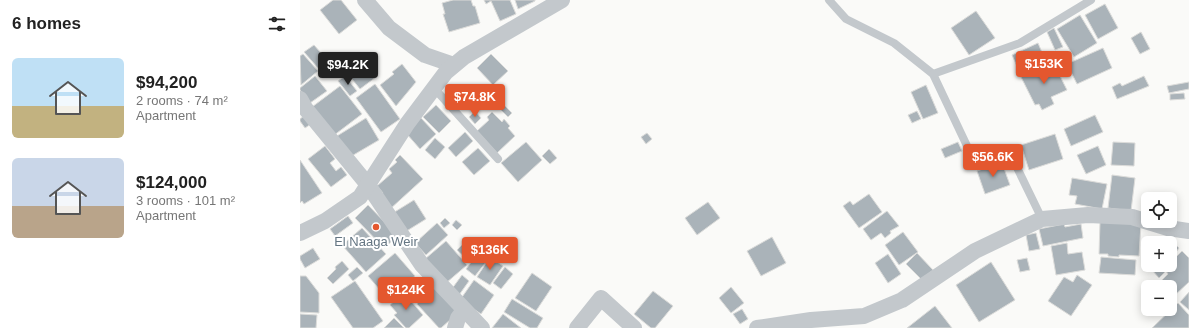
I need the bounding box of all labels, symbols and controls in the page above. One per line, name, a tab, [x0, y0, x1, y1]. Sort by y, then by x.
icon: filters	[266, 13, 288, 35]
text: 6 homes	[12, 14, 81, 33]
pin: $153K	[1016, 51, 1072, 85]
pin: $94.2K	[315, 52, 381, 86]
text: $153K	[1025, 56, 1063, 71]
text: $94.2K	[327, 57, 369, 72]
text: $94,200	[136, 73, 197, 92]
icon: home	[44, 74, 92, 122]
pin: $74.8K	[442, 84, 508, 118]
text: $74.8K	[454, 89, 496, 104]
text: 2 rooms · 74 m²	[136, 93, 228, 108]
text: Apartment	[136, 108, 196, 123]
pin: $56.6K	[960, 144, 1026, 178]
text: $56.6K	[972, 149, 1014, 164]
text: $124,000	[136, 173, 207, 192]
icon: home	[44, 174, 92, 222]
map controls	[1141, 192, 1177, 316]
button: locate	[1141, 192, 1177, 228]
text: 3 rooms · 101 m²	[136, 193, 235, 208]
text: Apartment	[136, 208, 196, 223]
marker: El Naaga Weir	[371, 222, 381, 232]
place label: El Naaga Weir	[334, 234, 418, 249]
button: +	[1141, 236, 1177, 272]
pin: $136K	[462, 237, 518, 271]
text: $136K	[471, 242, 509, 257]
pin: $124K	[378, 277, 434, 311]
button: −	[1141, 280, 1177, 316]
text: $124K	[387, 282, 425, 297]

